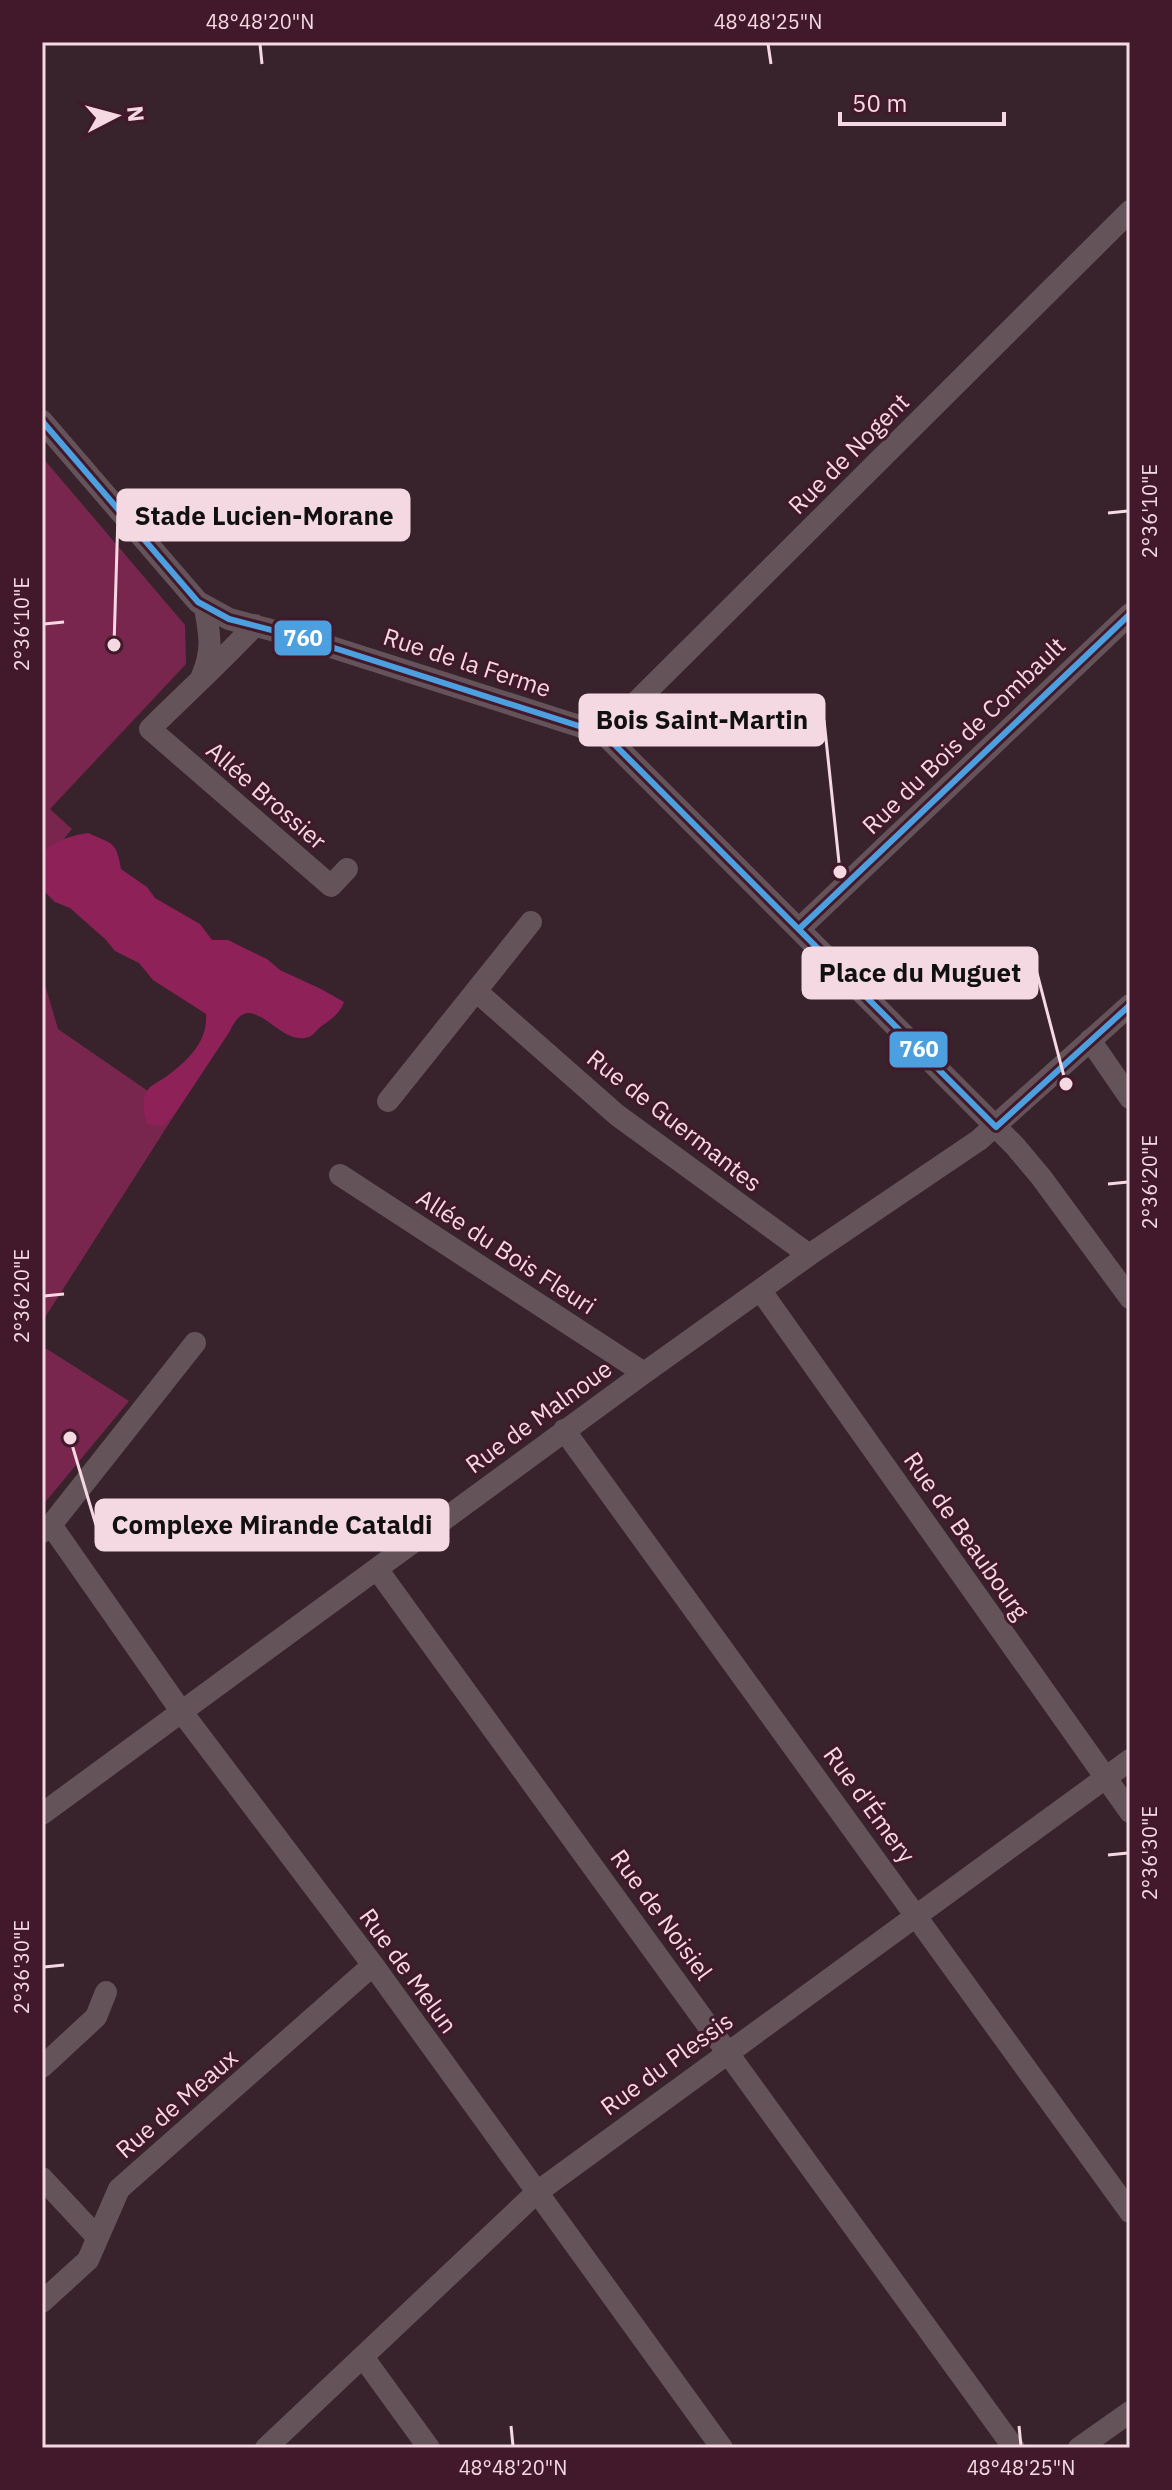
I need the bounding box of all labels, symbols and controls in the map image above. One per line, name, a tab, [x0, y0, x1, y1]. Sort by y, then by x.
text: 48°48'20"N	[206, 8, 314, 35]
text: 48°48'25"N	[714, 8, 822, 35]
north arrow	[76, 76, 156, 156]
scale bar	[840, 76, 1004, 126]
text: 50 m	[852, 87, 907, 119]
text: N	[121, 104, 152, 123]
street label: Rue de Nogent	[781, 386, 916, 521]
text: 2°36'10"E	[1136, 464, 1163, 558]
callout: Stade Lucien-Morane	[118, 490, 409, 540]
text: Stade Lucien-Morane	[134, 498, 394, 532]
text: 2°36'10"E	[8, 577, 35, 671]
line badge: 760	[273, 619, 333, 657]
street label: Rue de la Ferme	[379, 620, 555, 704]
text: 760	[283, 623, 323, 652]
street label: Rue du Bois de Combault	[855, 630, 1072, 841]
callout: Bois Saint-Martin	[580, 695, 824, 745]
text: Bois Saint-Martin	[596, 702, 808, 736]
street label: Allée Brossier	[200, 734, 334, 856]
callout: Place du Muguet	[803, 948, 1037, 998]
text: Place du Muguet	[819, 955, 1021, 989]
line badge: 760	[888, 1030, 949, 1069]
text: 760	[899, 1034, 939, 1063]
street label: Rue de Guermantes	[581, 1042, 769, 1199]
text: 2°36'20"E	[1136, 1135, 1163, 1229]
street label: Allée du Bois Fleuri	[411, 1181, 602, 1321]
text: 2°36'20"E	[8, 1249, 35, 1343]
street label: Rue de Malnoue	[459, 1352, 618, 1480]
street label: Rue de Beaubourg	[897, 1445, 1037, 1626]
callout: Complexe Mirande Cataldi	[96, 1500, 448, 1550]
text: Complexe Mirande Cataldi	[112, 1507, 432, 1541]
street label: Rue d'Émery	[817, 1740, 923, 1869]
text: 2°36'30"E	[1136, 1806, 1163, 1900]
street label: Rue de Noisiel	[603, 1843, 720, 1986]
street label: Rue de Melun	[353, 1902, 465, 2039]
text: 2°36'30"E	[8, 1920, 35, 2014]
street label: Rue du Plessis	[594, 2004, 739, 2122]
street label: Rue de Meaux	[109, 2041, 244, 2165]
text: 48°48'20"N	[459, 2454, 567, 2481]
text: 48°48'25"N	[967, 2454, 1075, 2481]

